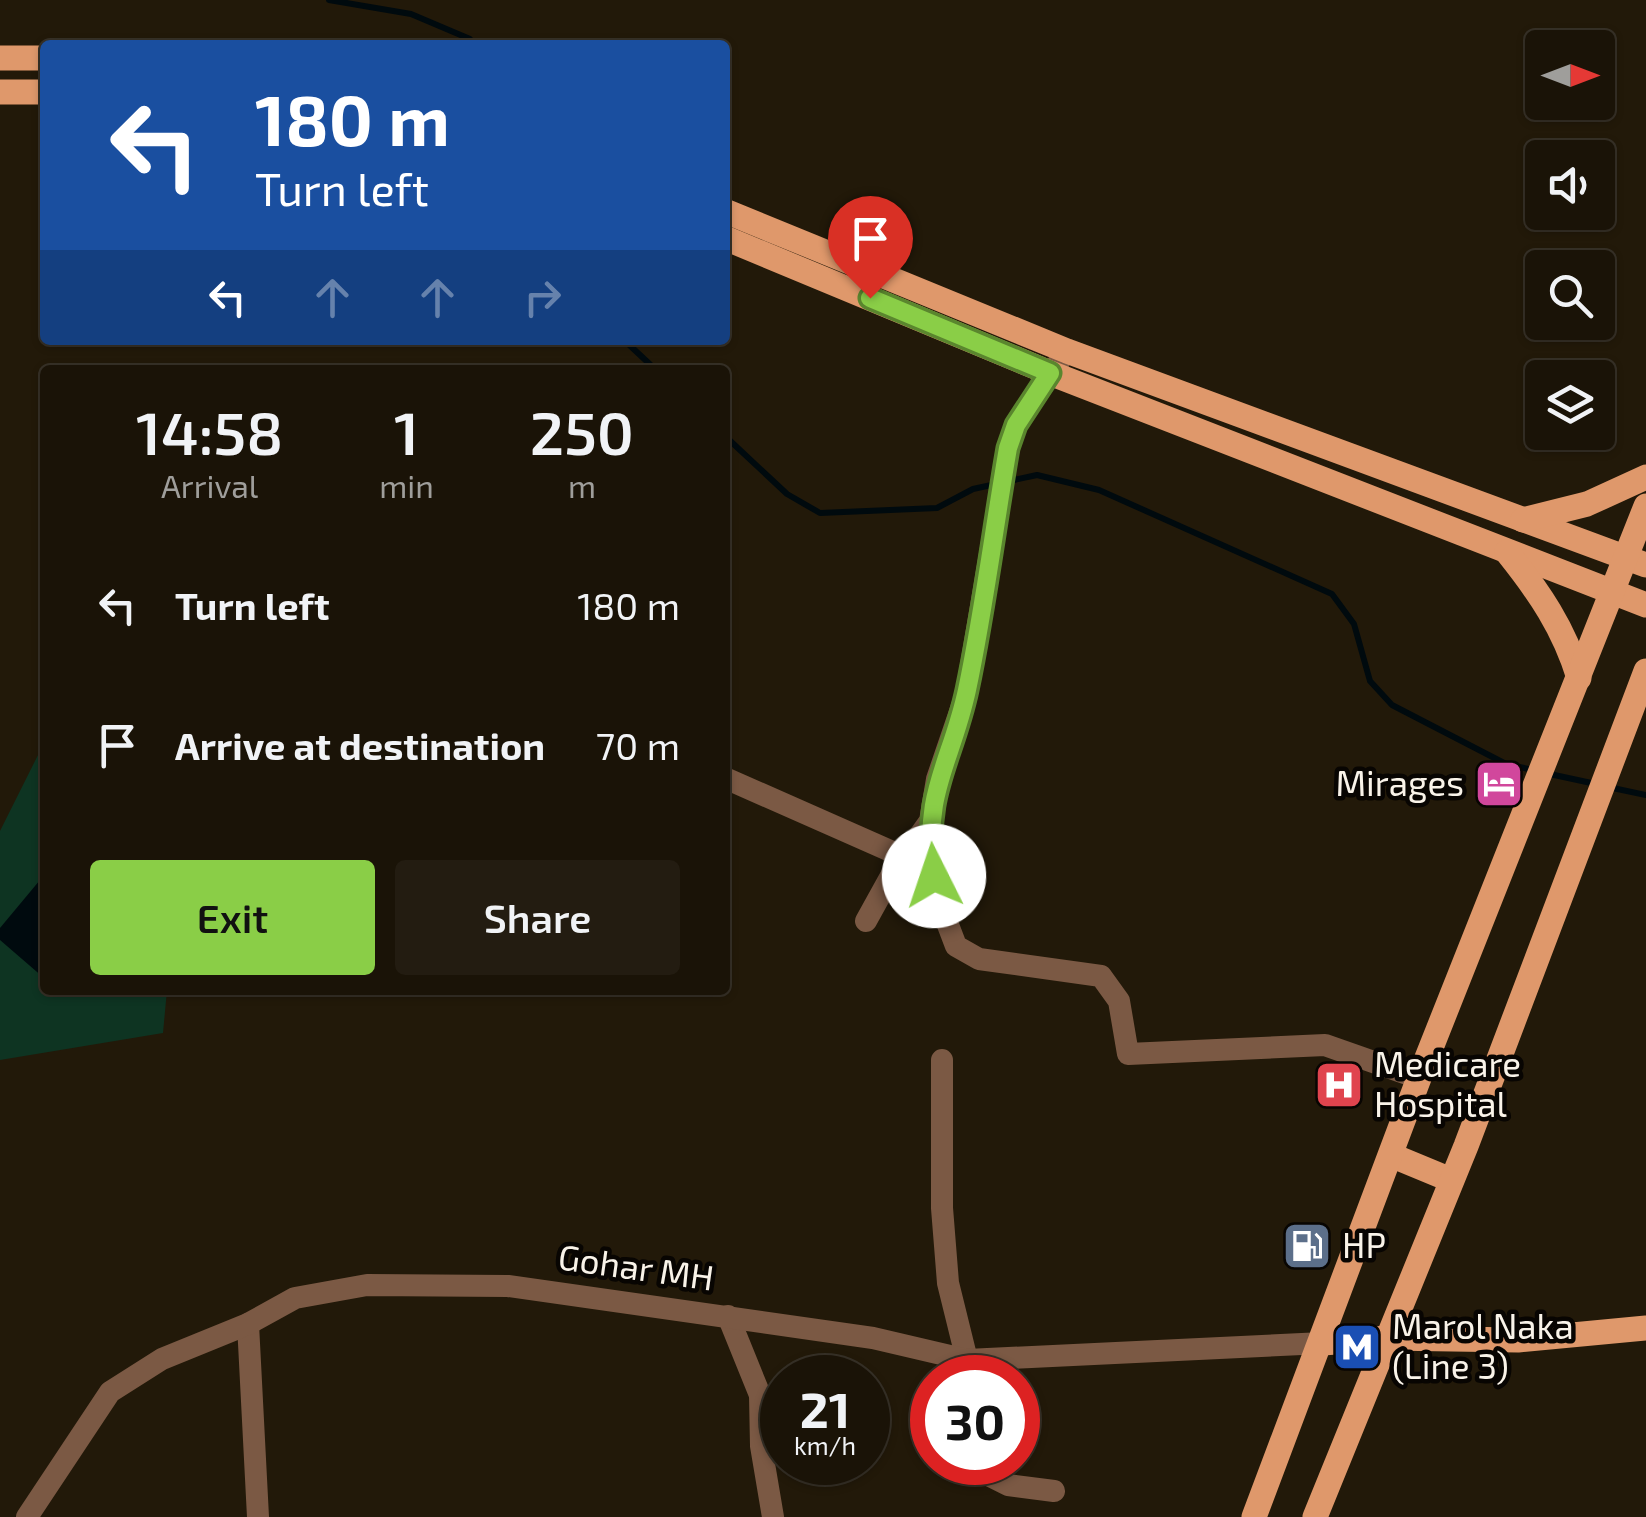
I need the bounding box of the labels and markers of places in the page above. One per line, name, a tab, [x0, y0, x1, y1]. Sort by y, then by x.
pin	[828, 196, 913, 299]
hotel icon: Mirages	[1473, 758, 1525, 810]
place label: Mirages	[1335, 761, 1464, 803]
place label: Medicare Hospital	[1374, 1042, 1521, 1124]
hospital icon: Medicare Hospital	[1313, 1059, 1365, 1111]
fuel station icon: HP	[1281, 1220, 1333, 1272]
place label: HP	[1342, 1223, 1386, 1265]
place label: Marol Naka (Line 3)	[1392, 1304, 1574, 1386]
metro station icon: Marol Naka (Line 3)	[1331, 1321, 1383, 1373]

